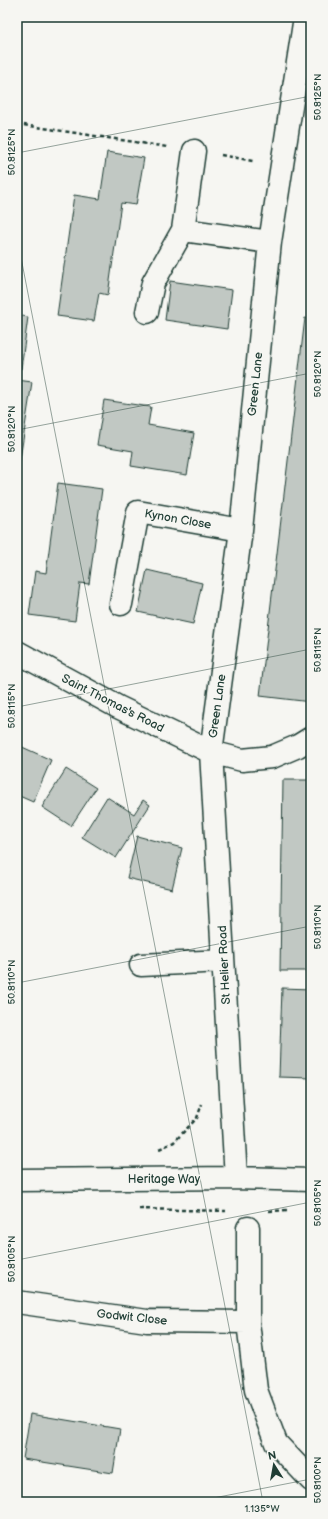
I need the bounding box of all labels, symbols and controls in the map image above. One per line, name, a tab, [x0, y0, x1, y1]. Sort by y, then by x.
text: 50.8125°N	[312, 74, 324, 120]
text: 50.8125°N	[6, 129, 18, 175]
text: 50.8120°N	[312, 350, 324, 398]
street label: Green Lane	[245, 351, 266, 417]
text: 50.8120°N	[6, 405, 18, 453]
street label: Kynon Close	[143, 506, 212, 533]
text: 50.8115°N	[312, 628, 324, 672]
street label: Saint Thomas's Road	[59, 671, 167, 736]
street label: Green Lane	[206, 673, 229, 739]
text: 50.8115°N	[6, 684, 18, 728]
text: 50.8110°N	[312, 904, 324, 950]
street label: St Helier Road	[215, 925, 234, 1005]
text: 50.8110°N	[6, 959, 18, 1005]
street label: Heritage Way	[128, 1172, 201, 1187]
text: 50.8105°N	[312, 1180, 324, 1226]
text: 50.8105°N	[6, 1236, 18, 1282]
street label: Godwit Close	[96, 1306, 168, 1329]
north arrow	[254, 1445, 294, 1485]
text: N	[267, 1449, 277, 1463]
text: 50.8100°N	[312, 1456, 324, 1504]
text: 1.135°W	[244, 1503, 280, 1515]

